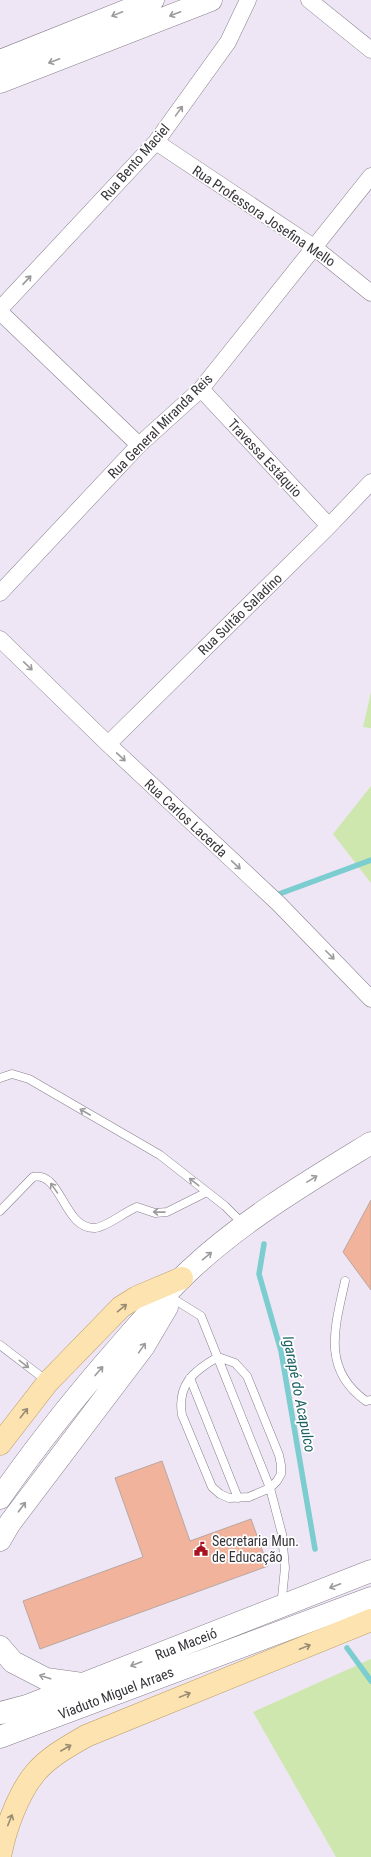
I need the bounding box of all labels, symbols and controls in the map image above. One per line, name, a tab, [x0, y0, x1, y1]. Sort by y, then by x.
one-way arrow	[112, 11, 124, 19]
one-way arrow	[169, 11, 181, 19]
one-way arrow	[48, 58, 60, 66]
one-way arrow	[174, 105, 183, 116]
street label: Rua Bento Maciel	[97, 120, 173, 204]
street label: Rua Professora Josefina Mello	[190, 162, 338, 270]
one-way arrow	[22, 275, 31, 285]
street label: Rua General Miranda Reis	[104, 370, 216, 482]
street label: Travessa Estáquio	[225, 416, 305, 500]
street label: Rua Sultão Saladino	[195, 570, 285, 658]
one-way arrow	[23, 661, 33, 671]
one-way arrow	[116, 752, 126, 761]
street label: Rua Carlos Lacerda	[141, 776, 231, 860]
one-way arrow	[231, 860, 242, 869]
one-way arrow	[325, 950, 334, 960]
one-way arrow	[80, 1108, 91, 1116]
one-way arrow	[306, 1175, 318, 1183]
one-way arrow	[189, 1178, 200, 1186]
one-way arrow	[50, 1183, 58, 1194]
one-way arrow	[153, 1208, 166, 1216]
one-way arrow	[201, 1251, 212, 1260]
one-way arrow	[116, 1303, 127, 1312]
water label: Igarapé do Acapulco	[279, 1334, 319, 1454]
one-way arrow	[138, 1343, 146, 1354]
one-way arrow	[18, 1360, 29, 1368]
one-way arrow	[94, 1366, 103, 1376]
one-way arrow	[20, 1408, 28, 1419]
one-way arrow	[18, 1502, 26, 1513]
place label: Secretaria Mun. de Educação	[212, 1533, 299, 1565]
public building icon: Secretaria Mun. de Educação	[193, 1541, 209, 1557]
one-way arrow	[329, 1583, 341, 1591]
street label: Rua Maceió	[153, 1625, 219, 1663]
one-way arrow	[299, 1643, 311, 1651]
one-way arrow	[130, 1660, 142, 1668]
street label: Viaduto Miguel Arraes	[56, 1664, 176, 1722]
one-way arrow	[40, 1673, 52, 1681]
one-way arrow	[178, 1691, 190, 1699]
one-way arrow	[60, 1743, 72, 1751]
one-way arrow	[7, 1814, 15, 1826]

